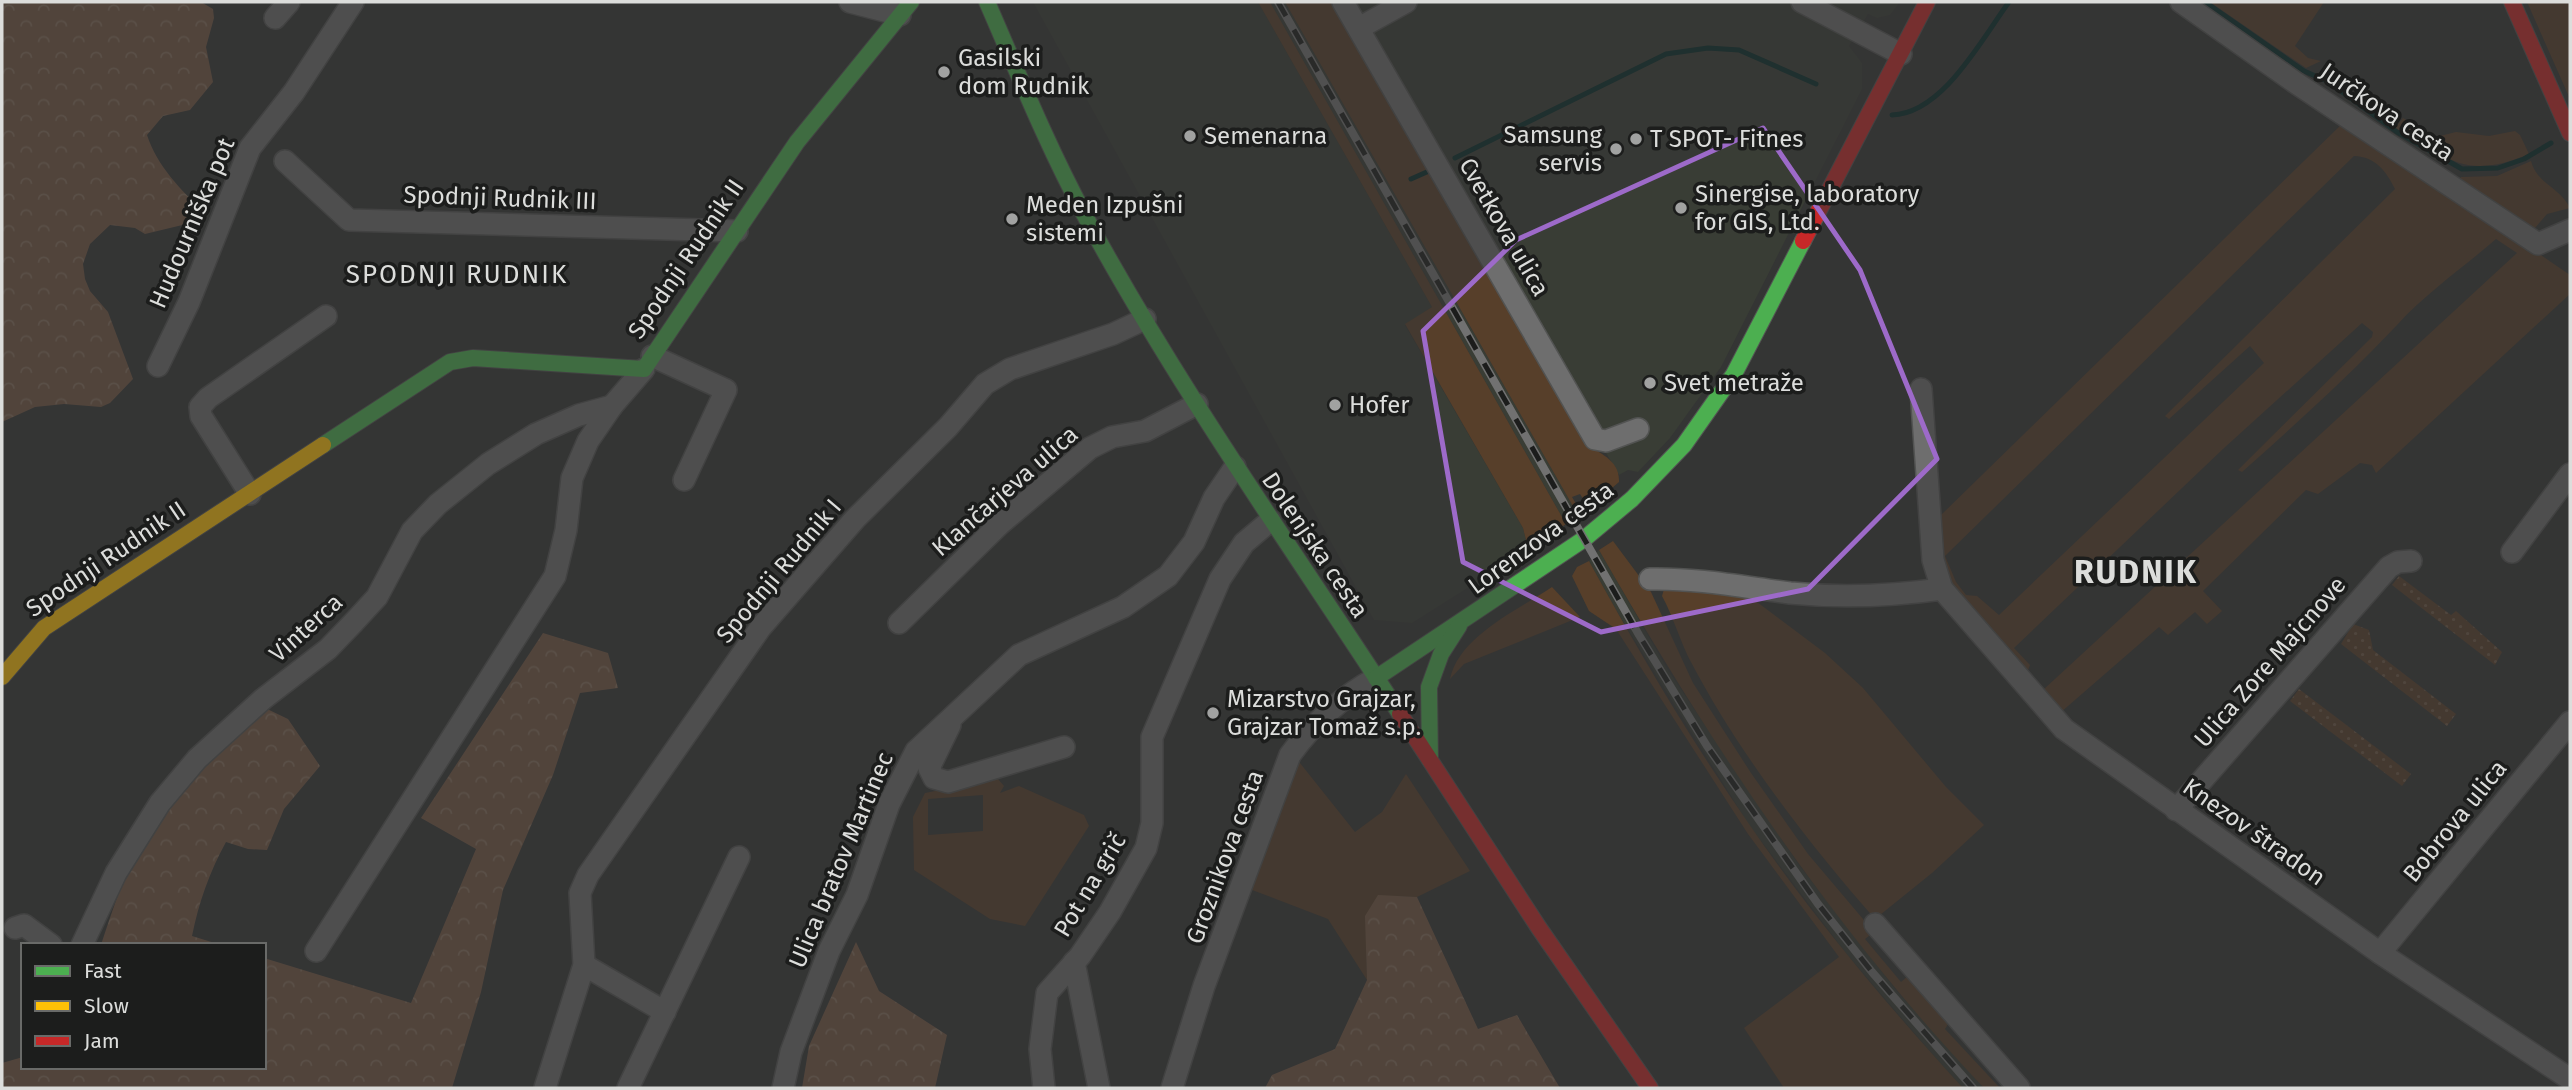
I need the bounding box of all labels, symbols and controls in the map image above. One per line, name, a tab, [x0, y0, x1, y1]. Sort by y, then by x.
place label: Gasilski dom Rudnik	[958, 44, 1090, 100]
street label: Jurčkova cesta	[2315, 57, 2459, 167]
marker: Gasilski dom Rudnik	[936, 64, 952, 80]
place label: Samsung servis	[1504, 121, 1603, 177]
place label: Semenarna	[1204, 122, 1327, 150]
place label: T SPOT- Fitnes	[1650, 125, 1804, 153]
marker: Semenarna	[1182, 128, 1198, 144]
marker: T SPOT- Fitnes	[1628, 131, 1644, 147]
street label: Hudourniška pot	[144, 133, 241, 312]
marker: Samsung servis	[1608, 141, 1624, 157]
street label: Cvetkova ulica	[1453, 153, 1555, 301]
street label: Spodnji Rudnik II	[622, 174, 750, 344]
place label: Sinergise, laboratory for GIS, Ltd.	[1695, 180, 1920, 236]
street label: Spodnji Rudnik III	[403, 181, 597, 215]
place label: Meden Izpušni sistemi	[1026, 191, 1183, 247]
marker: Sinergise, laboratory for GIS, Ltd.	[1673, 200, 1689, 216]
marker: Meden Izpušni sistemi	[1004, 211, 1020, 227]
district label: SPODNJI RUDNIK	[346, 259, 568, 290]
place label: Svet metraže	[1664, 369, 1804, 397]
marker: Svet metraže	[1642, 375, 1658, 391]
place label: Hofer	[1349, 391, 1410, 419]
marker: Hofer	[1327, 397, 1343, 413]
street label: Klančarjeva ulica	[926, 420, 1084, 562]
street label: Dolenjska cesta	[1256, 467, 1374, 623]
street label: Lorenzova cesta	[1463, 476, 1619, 600]
street label: Spodnji Rudnik I	[711, 493, 847, 649]
street label: Spodnji Rudnik II	[21, 495, 191, 623]
district label: RUDNIK	[2074, 553, 2198, 591]
street label: Ulica Zore Majcnove	[2188, 571, 2352, 753]
street label: Vinterca	[264, 588, 348, 668]
place label: Mizarstvo Grajzar, Grajzar Tomaž s.p.	[1227, 685, 1421, 741]
marker: Mizarstvo Grajzar, Grajzar Tomaž s.p.	[1205, 705, 1221, 721]
street label: Ulica bratov Martinec	[783, 748, 899, 972]
street label: Bobrova ulica	[2397, 755, 2513, 887]
street label: Groznikova cesta	[1181, 766, 1269, 948]
street label: Knezov štradon	[2177, 773, 2331, 891]
street label: Pot na grič	[1048, 828, 1132, 942]
legend	[21, 943, 266, 1069]
text: Fast	[84, 958, 122, 984]
text: Slow	[84, 993, 129, 1019]
text: Jam	[84, 1028, 120, 1054]

